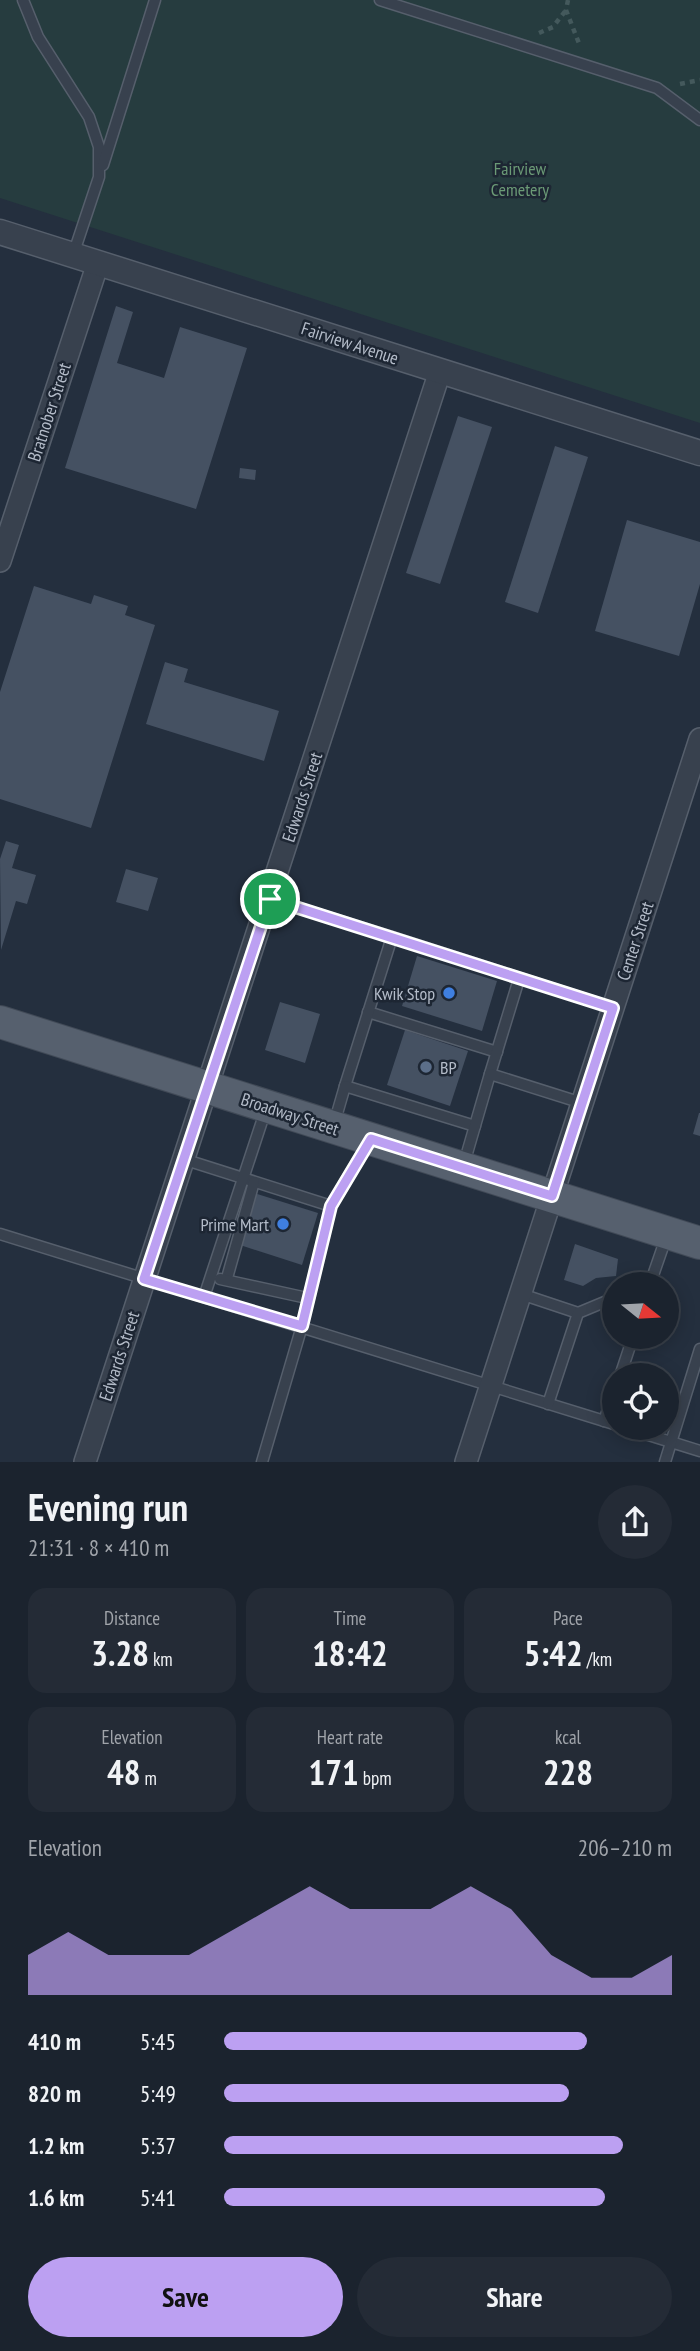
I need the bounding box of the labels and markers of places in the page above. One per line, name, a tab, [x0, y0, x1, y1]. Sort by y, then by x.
pin	[240, 869, 300, 929]
place label: Kwik Stop	[374, 982, 435, 1005]
marker: Kwik Stop	[441, 985, 457, 1001]
place label: BP	[440, 1056, 457, 1079]
marker: BP	[418, 1059, 434, 1075]
place label: Prime Mart	[201, 1213, 269, 1236]
marker: Prime Mart	[275, 1216, 291, 1232]

